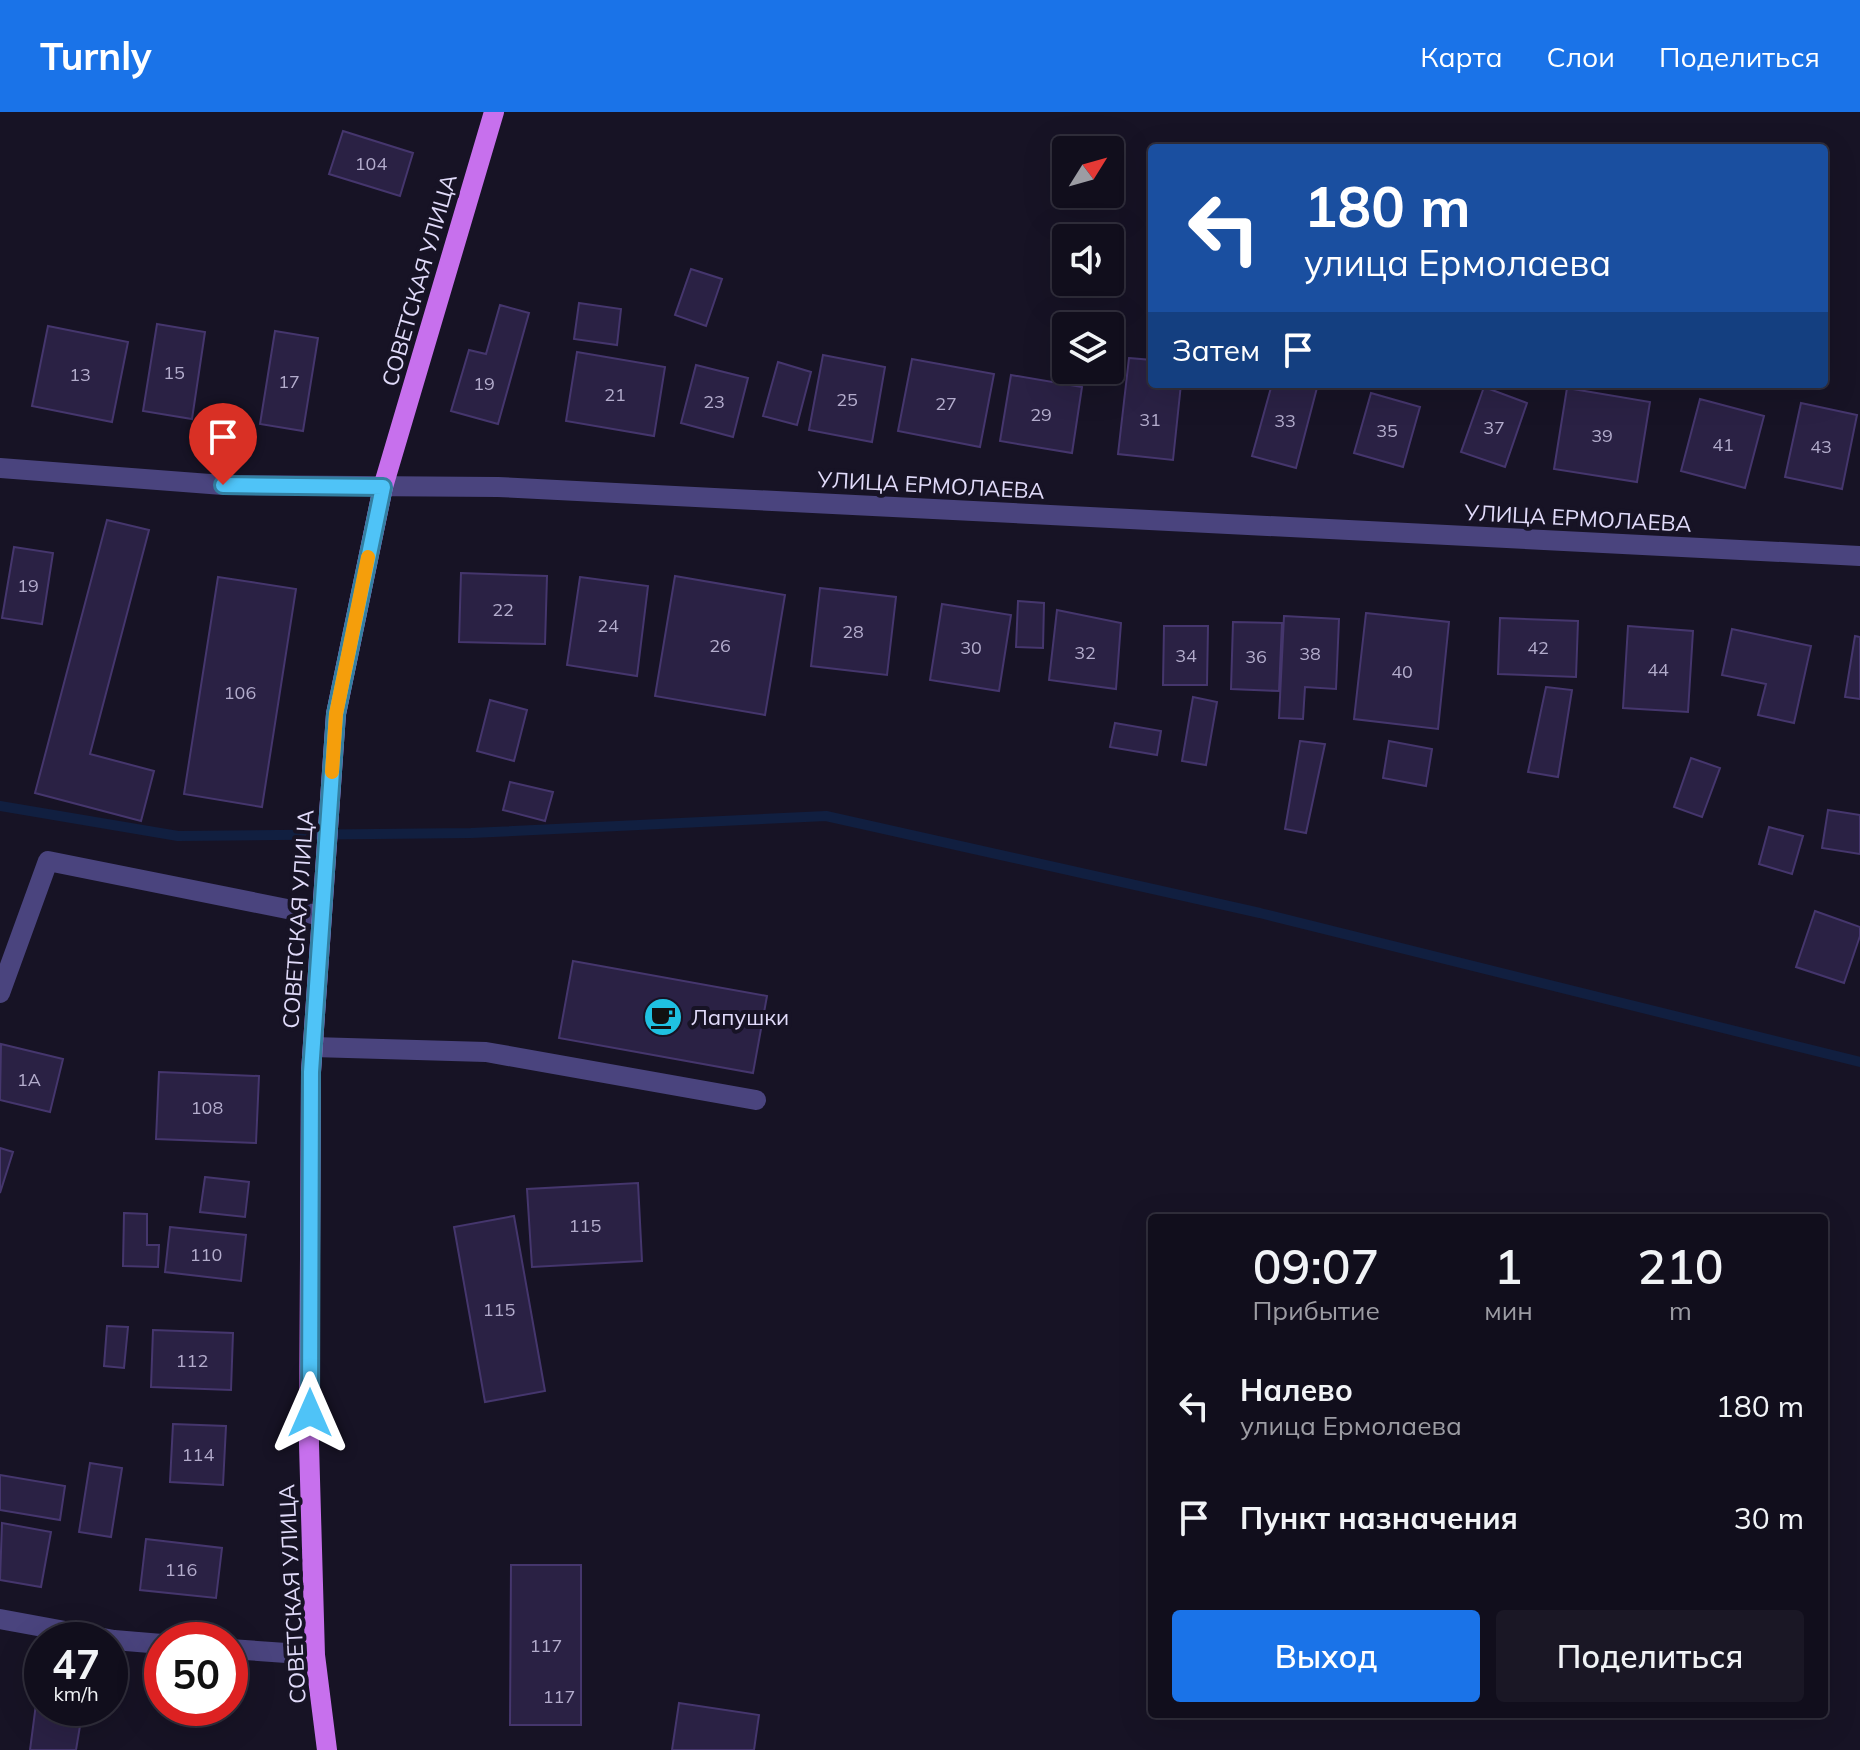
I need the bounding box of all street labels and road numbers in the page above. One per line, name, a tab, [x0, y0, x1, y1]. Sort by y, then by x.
street label: СОВЕТСКАЯ УЛИЦА	[375, 171, 463, 389]
street label: УЛИЦА ЕРМОЛАЕВА	[816, 465, 1045, 505]
street label: УЛИЦА ЕРМОЛАЕВА	[1463, 498, 1692, 538]
street label: СОВЕТСКАЯ УЛИЦА	[276, 809, 320, 1029]
street label: СОВЕТСКАЯ УЛИЦА	[272, 1484, 312, 1704]

